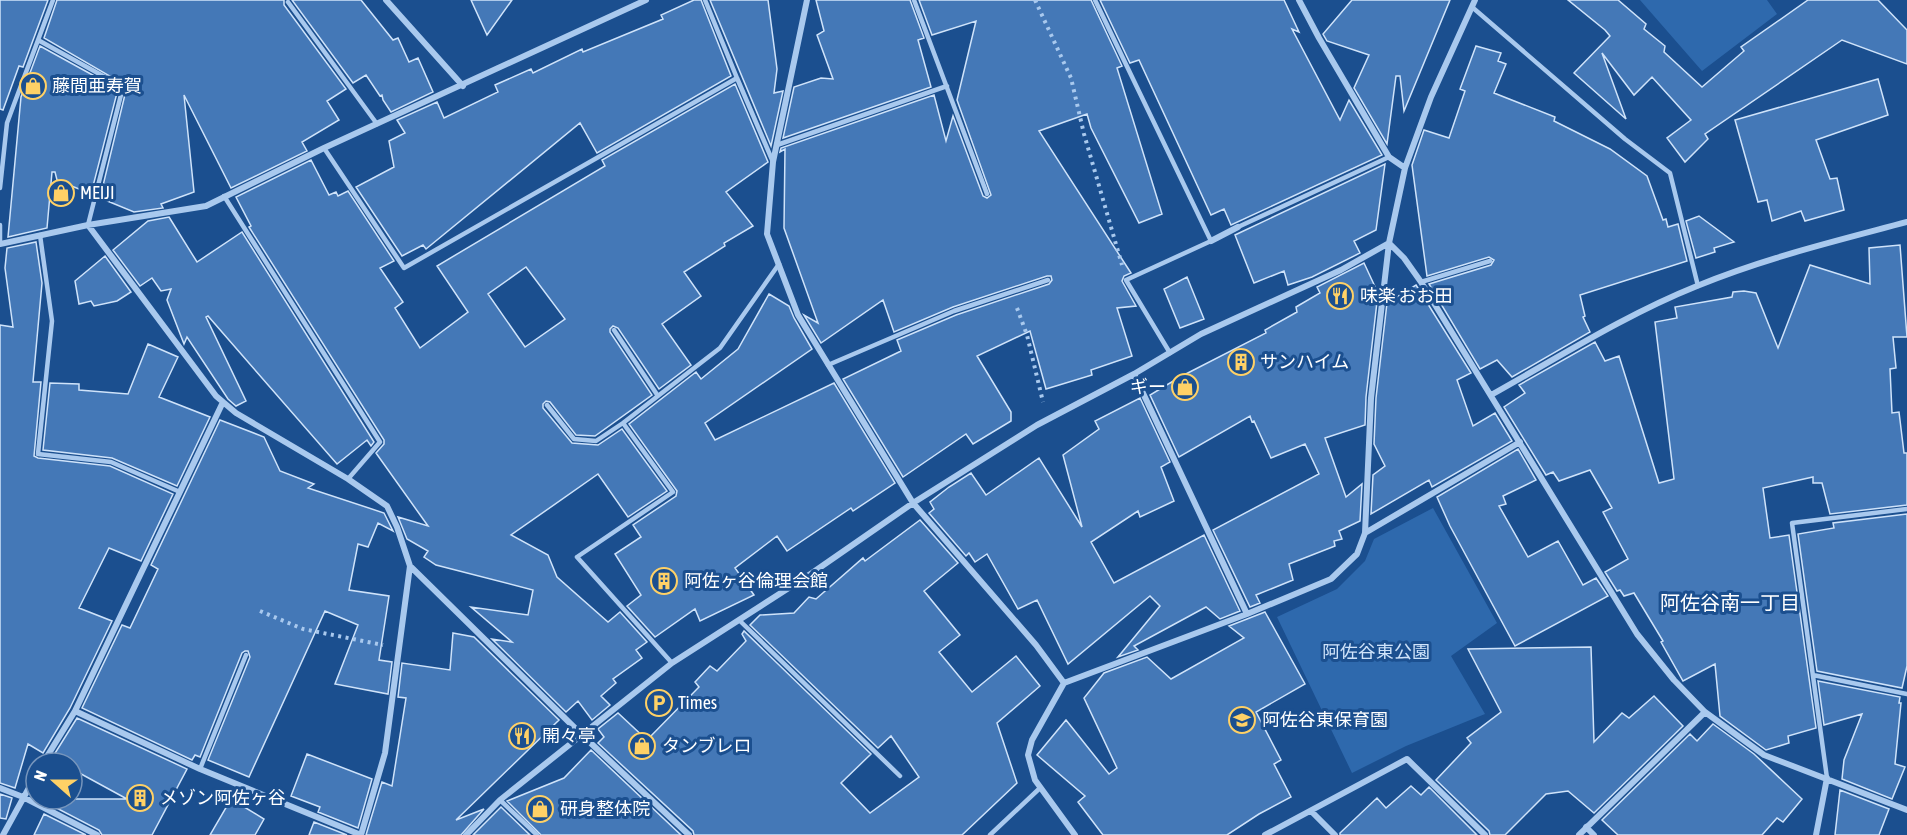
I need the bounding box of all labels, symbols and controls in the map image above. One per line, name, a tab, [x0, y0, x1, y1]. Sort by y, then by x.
shop icon: 藤間亜寿賀	[18, 71, 48, 101]
place label: 藤間亜寿賀	[52, 75, 142, 96]
shop icon: MEIJI	[46, 178, 76, 208]
place label: MEIJI	[80, 182, 115, 203]
restaurant icon: 味楽 おお田	[1325, 281, 1355, 311]
place label: 味楽 おお田	[1360, 285, 1452, 306]
building icon: サンハイム	[1226, 347, 1256, 377]
place label: サンハイム	[1260, 351, 1349, 372]
shop icon: ギー	[1170, 372, 1200, 402]
place label: ギー	[1130, 376, 1166, 397]
building icon: 阿佐ヶ谷倫理会館	[649, 566, 679, 596]
place label: 阿佐ヶ谷倫理会館	[684, 570, 828, 591]
district label: 阿佐谷南一丁目	[1660, 591, 1800, 614]
park label: 阿佐谷東公園	[1322, 641, 1430, 662]
parking icon: Times	[644, 688, 674, 718]
place label: Times	[678, 692, 717, 713]
school or university icon: 阿佐谷東保育園	[1227, 705, 1257, 735]
place label: 阿佐谷東保育園	[1262, 709, 1388, 730]
restaurant icon: 開々亭	[507, 721, 537, 751]
place label: 開々亭	[542, 725, 596, 746]
shop icon: タンブレロ	[627, 731, 657, 761]
place label: タンブレロ	[662, 735, 751, 756]
north arrow	[24, 751, 84, 811]
text: N	[30, 768, 50, 783]
building icon: メゾン阿佐ヶ谷	[125, 783, 155, 813]
place label: メゾン阿佐ヶ谷	[160, 787, 286, 808]
shop icon: 研身整体院	[525, 794, 555, 824]
place label: 研身整体院	[560, 798, 650, 819]

